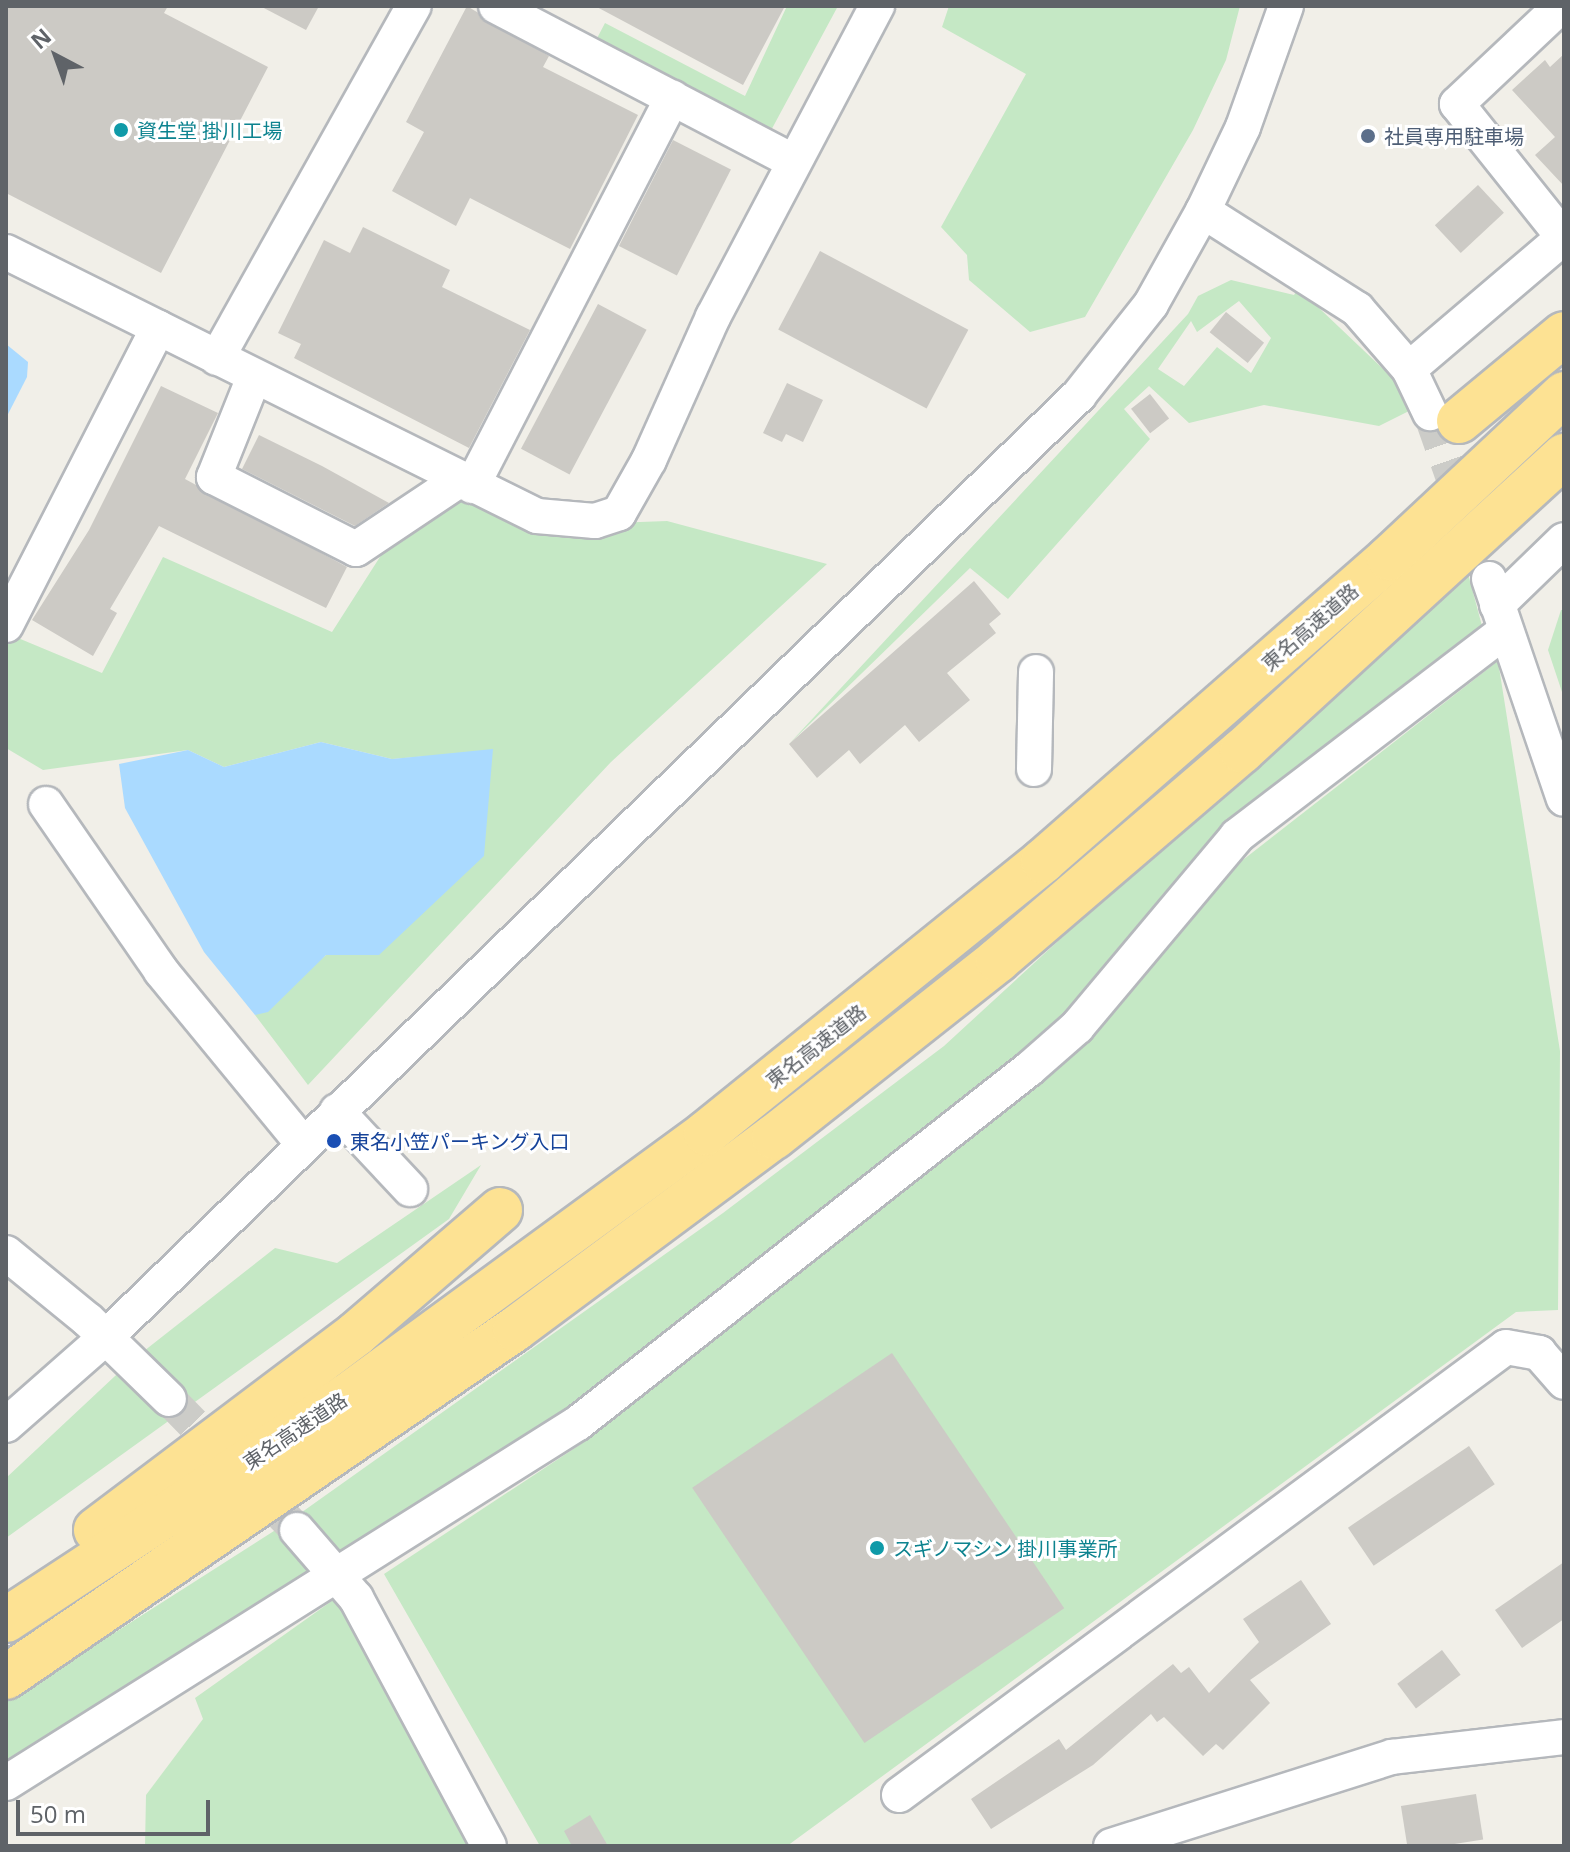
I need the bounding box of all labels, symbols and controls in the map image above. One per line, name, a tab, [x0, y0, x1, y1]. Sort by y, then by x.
north arrow	[16, 16, 96, 96]
text: N	[24, 21, 57, 55]
place label: 資生堂 掛川工場	[137, 118, 282, 142]
marker: 資生堂 掛川工場	[112, 121, 130, 139]
place label: 社員専用駐車場	[1384, 124, 1524, 148]
marker: 社員専用駐車場	[1359, 127, 1377, 145]
street label: 東名高速道路	[1257, 579, 1363, 675]
street label: 東名高速道路	[761, 1000, 871, 1092]
place label: 東名小笠パーキング入口	[350, 1129, 570, 1153]
marker: 東名小笠パーキング入口	[325, 1132, 343, 1150]
street label: 東名高速道路	[239, 1388, 351, 1474]
place label: スギノマシン 掛川事業所	[893, 1536, 1118, 1560]
marker: スギノマシン 掛川事業所	[868, 1539, 886, 1557]
scale bar	[20, 1784, 214, 1834]
text: 50 m	[30, 1797, 86, 1830]

